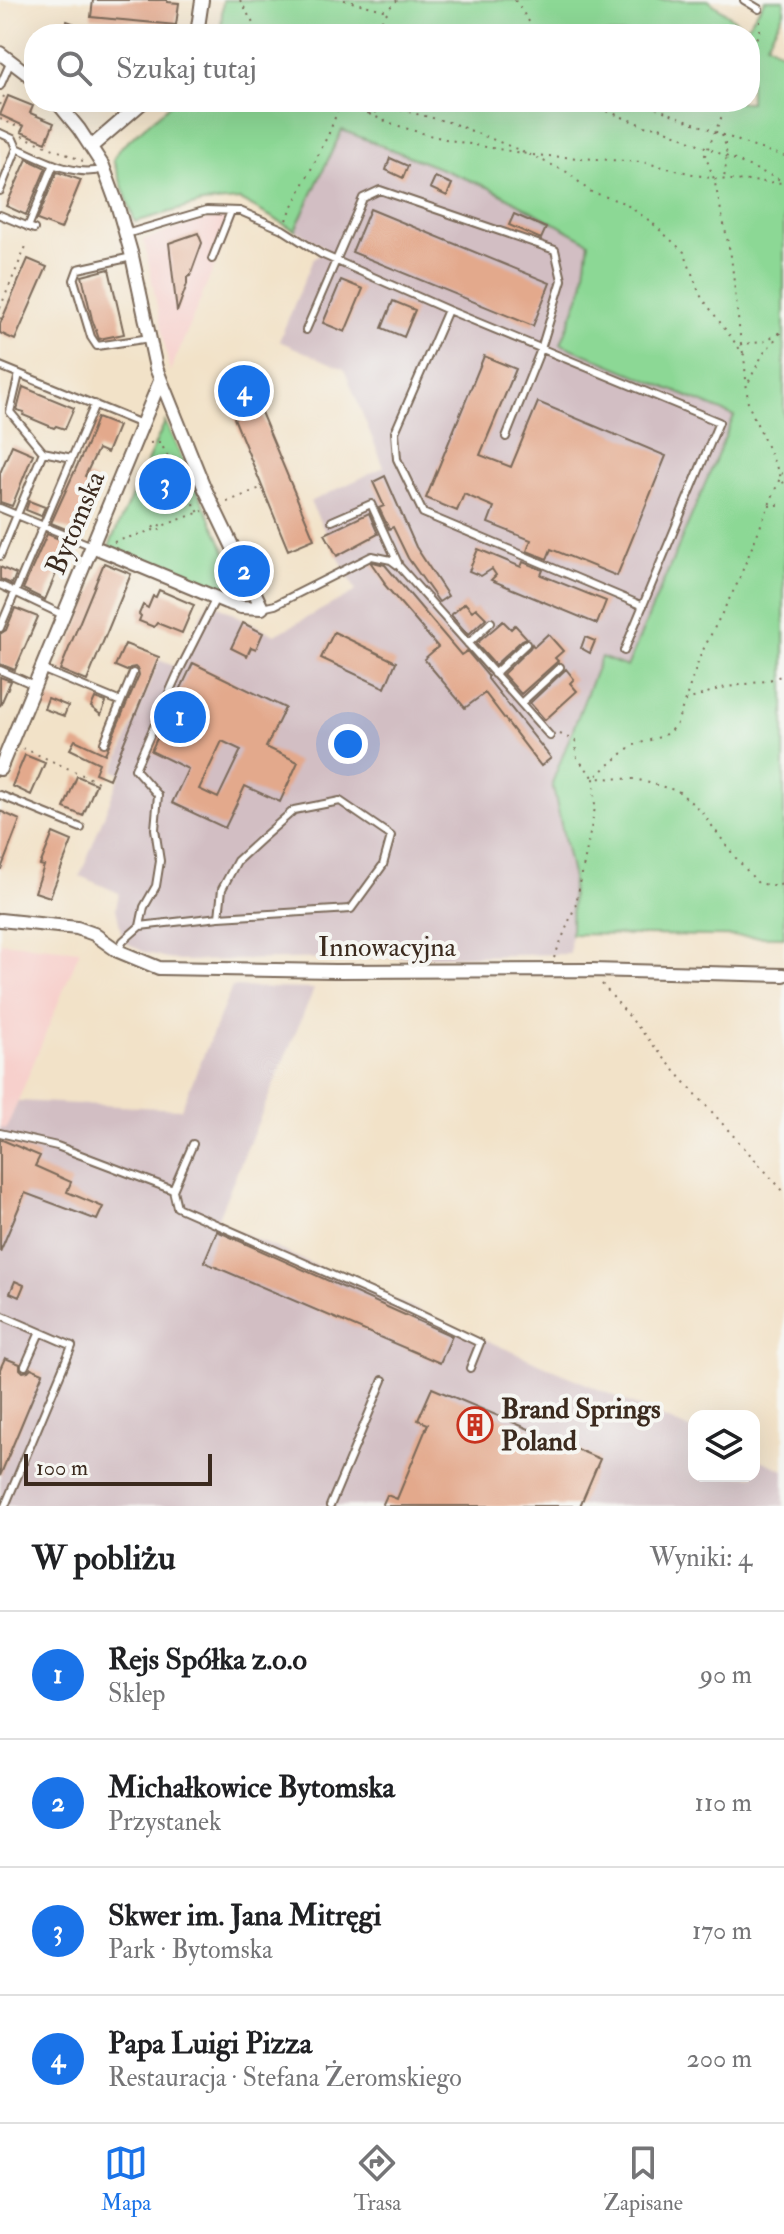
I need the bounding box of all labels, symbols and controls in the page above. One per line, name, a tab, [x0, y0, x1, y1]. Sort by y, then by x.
search box	[24, 24, 760, 112]
icon: search	[52, 46, 96, 90]
text: Szukaj tutaj	[116, 50, 257, 87]
pin: 4	[218, 361, 270, 421]
pin: 3	[139, 454, 191, 514]
street label: Bytomska	[39, 466, 114, 580]
pin: 2	[218, 541, 270, 601]
pin: 1	[154, 687, 206, 747]
your location	[328, 724, 368, 764]
street label: Innowacyjna	[318, 930, 457, 965]
place label: Brand Springs Poland	[501, 1392, 661, 1459]
building icon: Brand Springs Poland	[456, 1406, 494, 1444]
map controls	[688, 1410, 760, 1482]
button: layers	[688, 1410, 760, 1482]
scale bar	[24, 1450, 212, 1486]
text: 100 m	[36, 1454, 88, 1482]
text: W pobliżu	[32, 1537, 176, 1580]
text: Wyniki: 4	[650, 1542, 752, 1574]
text: Rejs Spółka z.o.o	[108, 1641, 307, 1678]
text: 1	[53, 1659, 63, 1691]
text: 90 m	[700, 1659, 752, 1691]
text: Sklep	[108, 1678, 165, 1710]
text: Michałkowice Bytomska	[108, 1769, 395, 1806]
text: 2	[51, 1787, 65, 1819]
text: 110 m	[695, 1787, 752, 1819]
text: Przystanek	[108, 1806, 221, 1838]
text: Skwer im. Jana Mitręgi	[108, 1897, 381, 1934]
text: 3	[53, 1915, 63, 1947]
text: 170 m	[692, 1915, 752, 1947]
text: Park · Bytomska	[108, 1934, 273, 1966]
text: Papa Luigi Pizza	[108, 2025, 312, 2062]
text: 4	[51, 2043, 65, 2075]
text: 200 m	[687, 2043, 752, 2075]
text: Restauracja · Stefana Żeromskiego	[108, 2062, 462, 2094]
tab: Mapa	[101, 2141, 151, 2217]
tab: Trasa	[354, 2141, 401, 2217]
tab: Zapisane	[603, 2141, 683, 2217]

